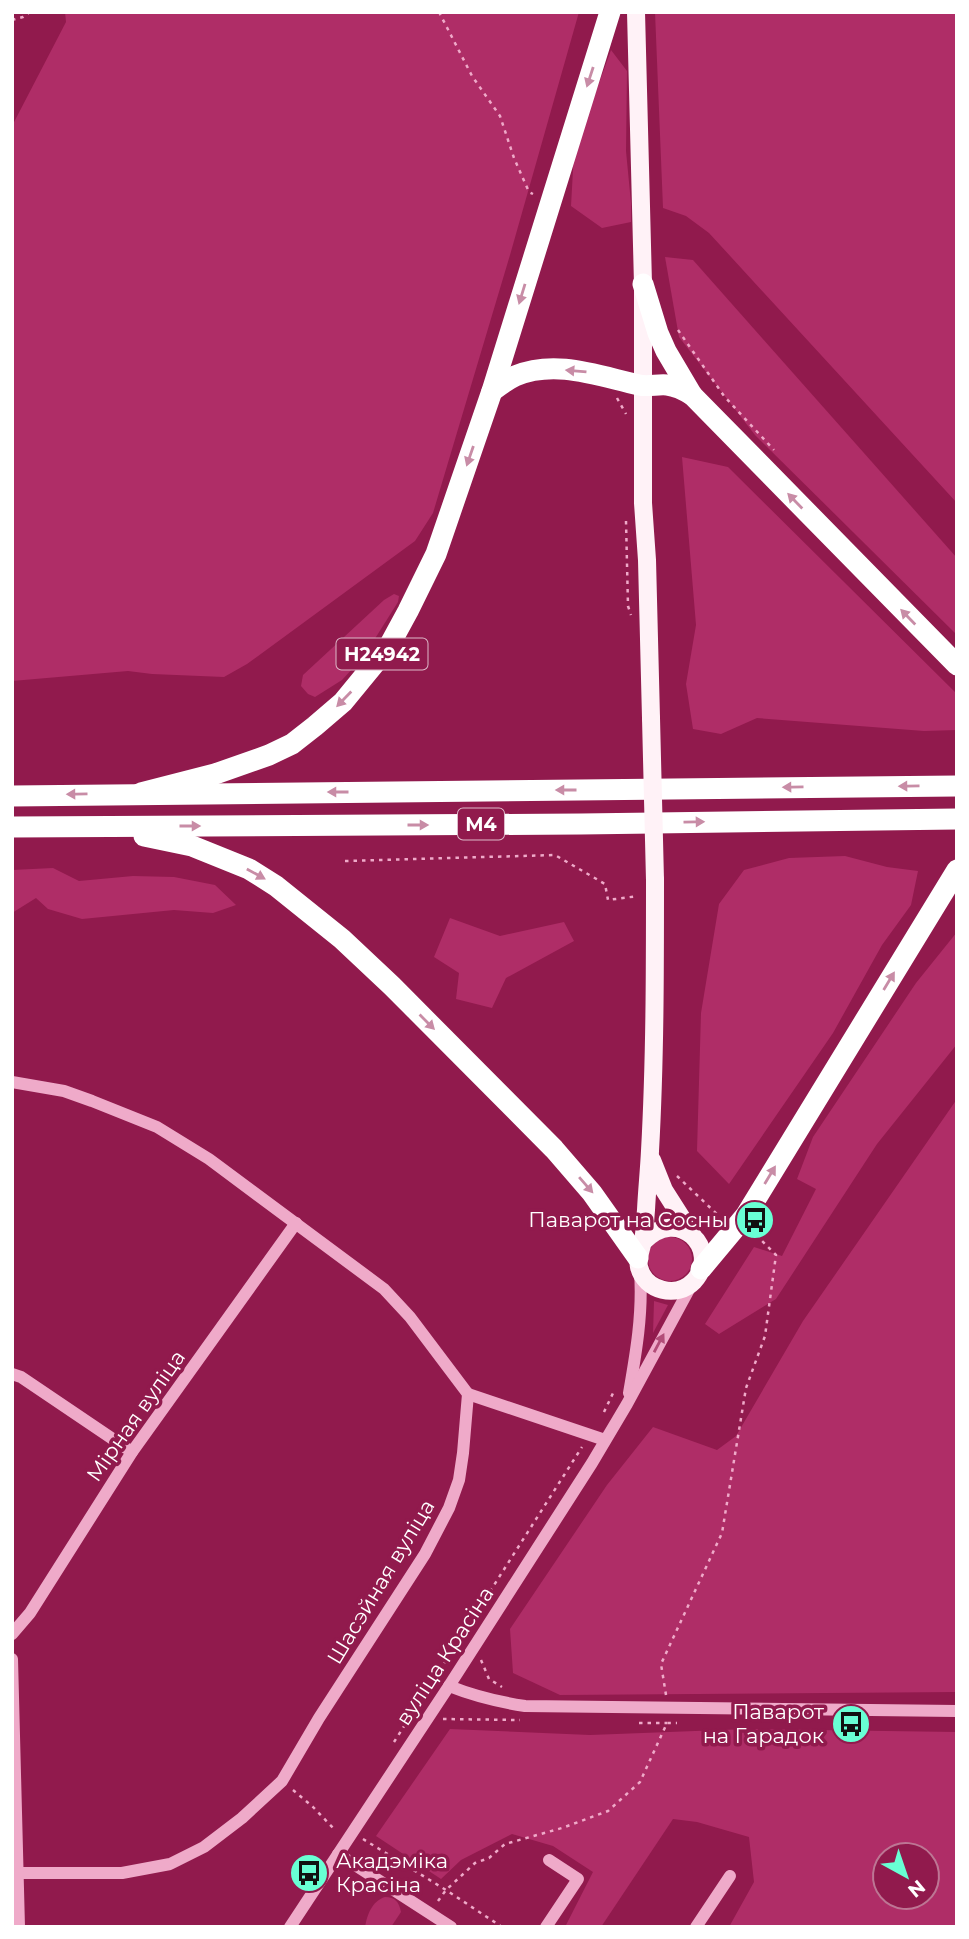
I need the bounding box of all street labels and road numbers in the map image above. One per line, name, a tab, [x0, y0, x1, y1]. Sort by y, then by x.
road number: Н24942	[336, 638, 428, 670]
road number: М4	[458, 808, 504, 839]
street label: Мірная вуліца	[81, 1345, 190, 1486]
street label: Шасэйная вуліца	[322, 1495, 440, 1669]
street label: вуліца Красіна	[390, 1582, 499, 1730]

